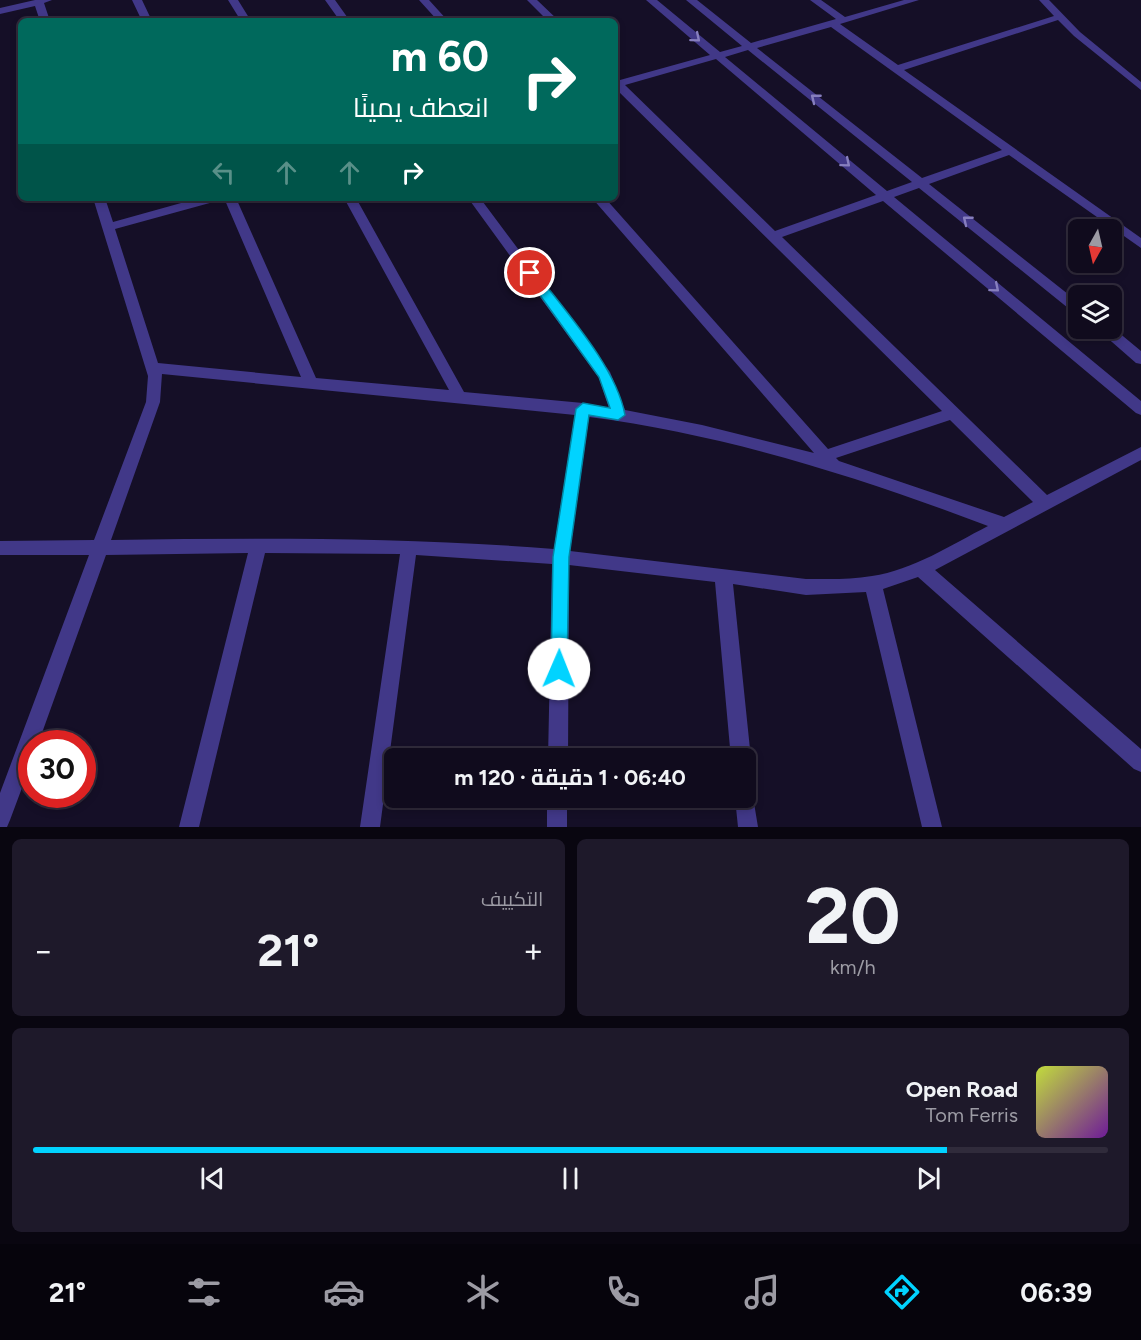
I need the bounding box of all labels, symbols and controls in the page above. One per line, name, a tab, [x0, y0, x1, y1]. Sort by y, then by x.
text: 60 m	[391, 31, 489, 82]
one-way arrow	[689, 31, 700, 42]
icon: right	[510, 42, 588, 120]
text: انعطف يمينًا	[353, 91, 489, 124]
one-way arrow	[811, 95, 822, 106]
icon: left	[207, 156, 240, 189]
icon: ahead	[270, 156, 303, 189]
icon: ahead	[333, 156, 366, 189]
icon: right	[396, 156, 429, 189]
one-way arrow	[839, 156, 850, 167]
one-way arrow	[963, 216, 974, 227]
north arrow	[1068, 219, 1122, 273]
map controls	[1068, 219, 1122, 339]
pin	[504, 247, 555, 298]
icon: arrive	[513, 256, 546, 289]
one-way arrow	[988, 280, 999, 291]
button: layers	[1068, 285, 1122, 339]
position arrow	[527, 637, 591, 701]
speed limit sign: 30	[18, 730, 96, 808]
text: 06:40 · 1 دقيقة · 120 m	[454, 764, 686, 791]
text: 20	[805, 869, 901, 963]
text: التكييف	[481, 887, 544, 911]
text: 21°	[257, 923, 319, 977]
text: −	[33, 931, 54, 970]
text: +	[523, 931, 544, 970]
text: km/h	[830, 955, 876, 979]
text: Open Road	[906, 1076, 1018, 1103]
text: Tom Ferris	[925, 1103, 1018, 1127]
icon: previous	[196, 1162, 229, 1195]
icon: pause	[554, 1162, 587, 1195]
icon: next	[912, 1162, 945, 1195]
icon: filters	[183, 1271, 225, 1313]
icon: car	[323, 1271, 365, 1313]
icon: climate	[462, 1271, 504, 1313]
icon: phone	[602, 1271, 644, 1313]
icon: music	[741, 1271, 783, 1313]
icon: directions	[881, 1271, 923, 1313]
text: 21°	[49, 1276, 86, 1309]
text: 06:39	[1020, 1276, 1092, 1309]

